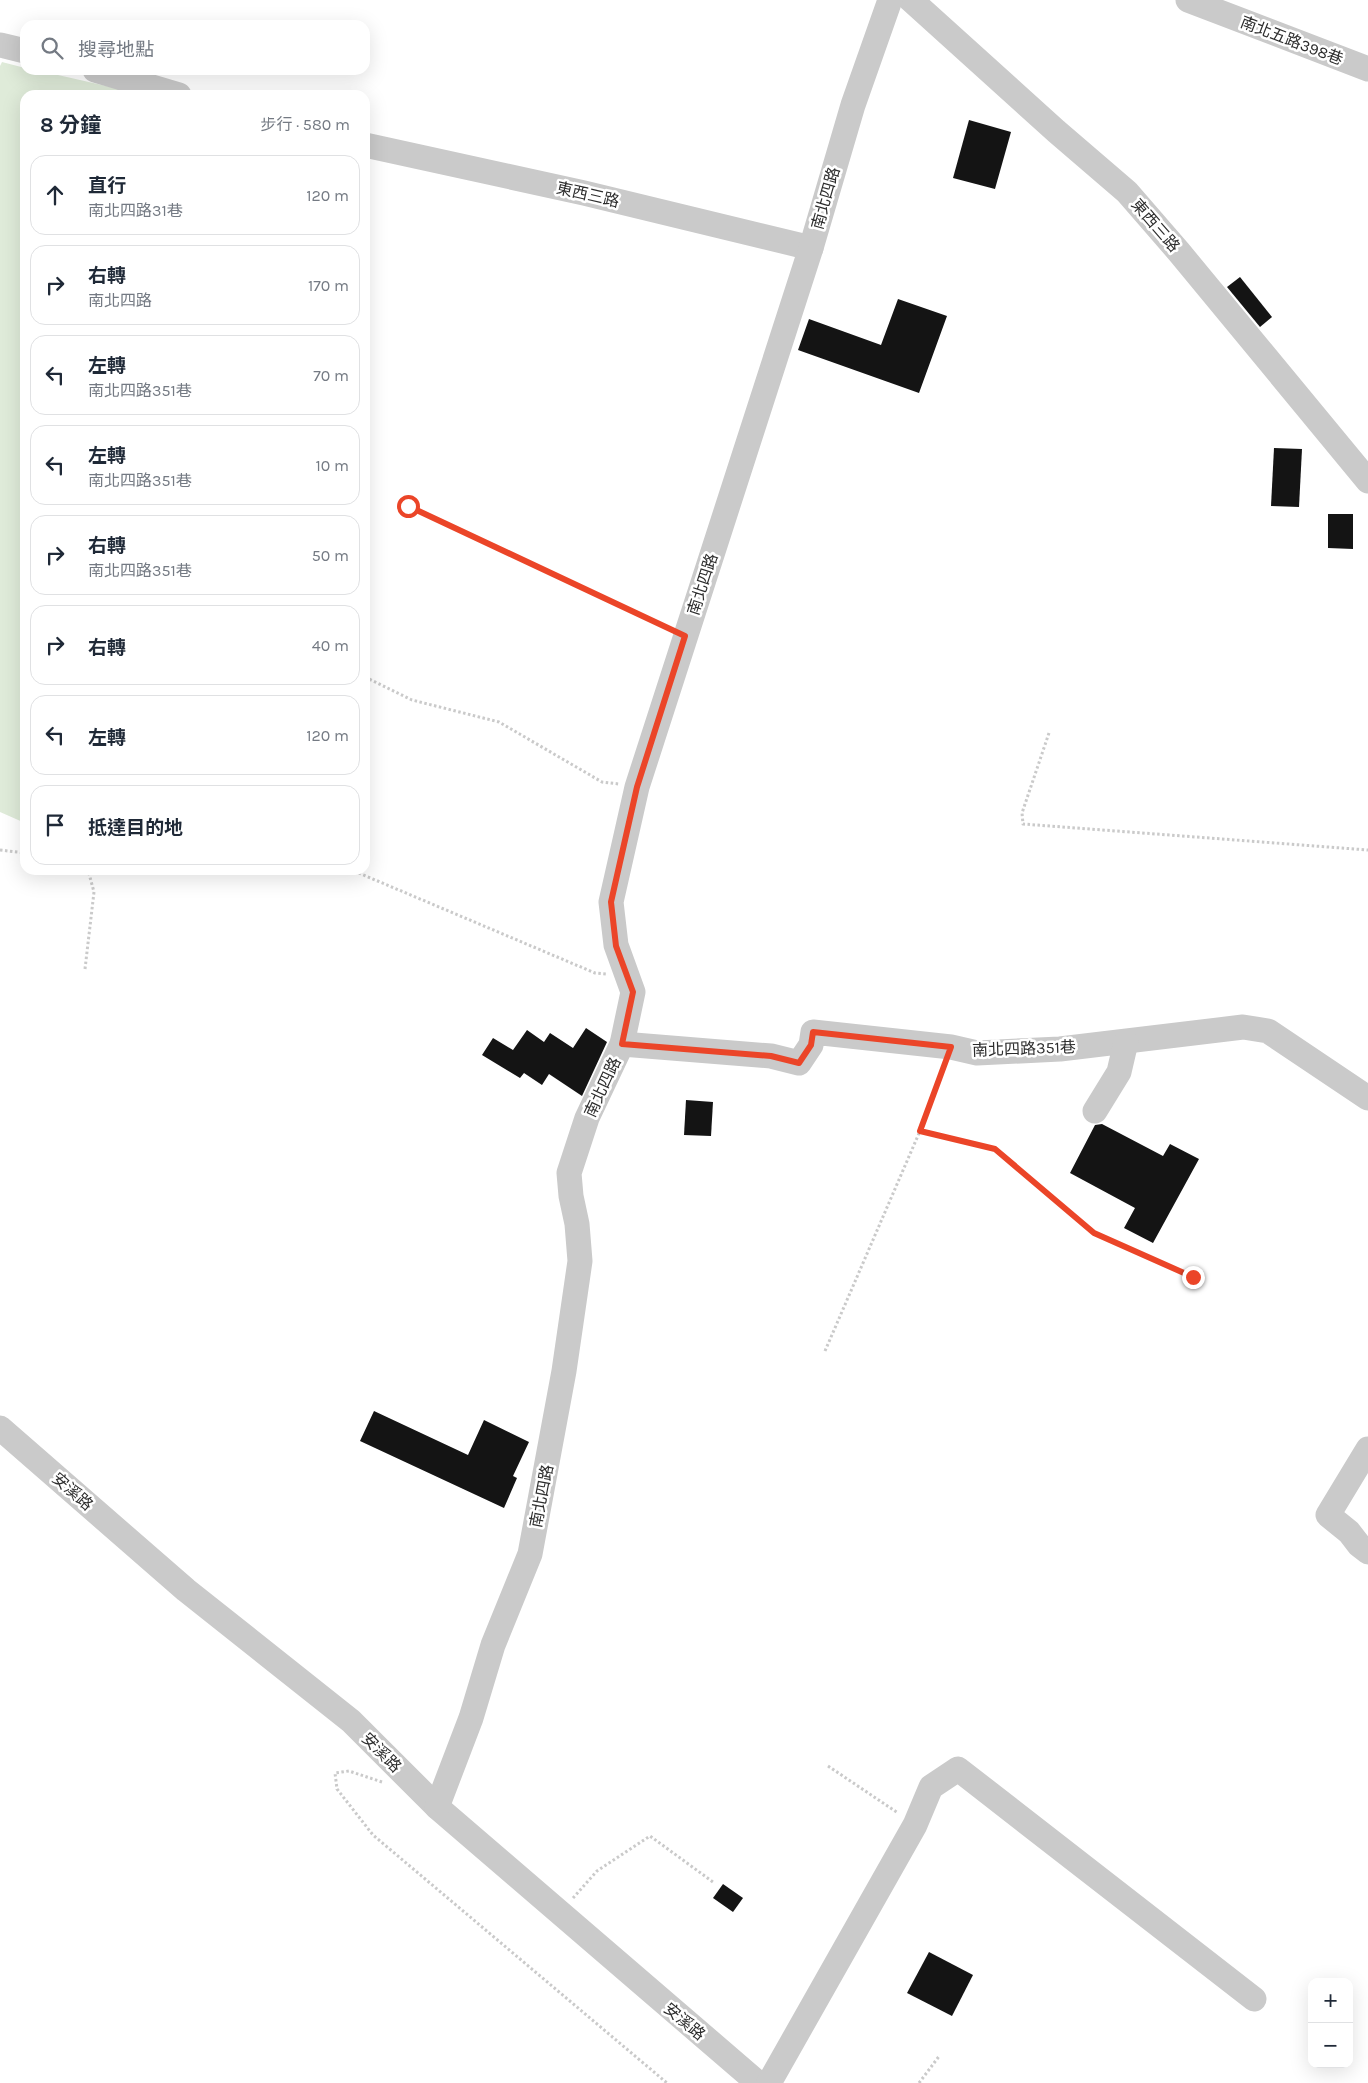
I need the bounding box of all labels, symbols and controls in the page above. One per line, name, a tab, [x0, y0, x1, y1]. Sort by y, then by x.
street label: 南北五路398巷	[1238, 12, 1346, 69]
search box	[20, 20, 370, 75]
icon: search	[38, 34, 66, 62]
text: 搜尋地點	[78, 39, 154, 61]
text: 8 分鐘	[40, 113, 101, 137]
text: 步行 · 580 m	[260, 115, 350, 134]
street label: 南北四路	[808, 165, 843, 232]
text: 直行	[88, 175, 126, 197]
street label: 東西三路	[555, 178, 621, 211]
icon: ahead	[41, 181, 69, 209]
text: 120 m	[306, 186, 349, 205]
street label: 東西三路	[1127, 195, 1184, 256]
text: 南北四路31巷	[88, 201, 183, 220]
text: 右轉	[88, 265, 126, 287]
icon: right	[41, 271, 69, 299]
text: 170 m	[308, 276, 349, 295]
text: 南北四路	[88, 291, 152, 310]
text: 左轉	[88, 355, 126, 377]
icon: left	[41, 361, 69, 389]
text: 70 m	[313, 366, 349, 385]
text: 南北四路351巷	[88, 381, 192, 400]
text: 左轉	[88, 445, 126, 467]
icon: left	[41, 451, 69, 479]
text: 10 m	[315, 456, 349, 475]
text: 南北四路351巷	[88, 471, 192, 490]
route start	[397, 495, 420, 518]
text: 右轉	[88, 535, 126, 557]
icon: right	[41, 541, 69, 569]
text: 50 m	[312, 546, 349, 565]
street label: 南北四路	[684, 551, 721, 618]
text: 南北四路351巷	[88, 561, 192, 580]
icon: right	[41, 631, 69, 659]
text: 40 m	[312, 636, 349, 655]
text: 右轉	[88, 637, 126, 659]
icon: left	[41, 721, 69, 749]
text: 120 m	[306, 726, 349, 745]
text: 左轉	[88, 727, 126, 749]
icon: arrive	[41, 811, 69, 839]
text: 抵達目的地	[88, 817, 183, 839]
street label: 南北四路351巷	[972, 1037, 1076, 1060]
street label: 南北四路	[580, 1054, 625, 1120]
route end	[1182, 1266, 1205, 1289]
street label: 南北四路	[526, 1463, 557, 1529]
street label: 安溪路	[48, 1468, 97, 1514]
street label: 安溪路	[358, 1729, 405, 1776]
map controls	[1308, 1978, 1353, 2068]
button: +	[1308, 1978, 1353, 2023]
street label: 安溪路	[660, 1999, 709, 2044]
button: −	[1308, 2023, 1353, 2068]

